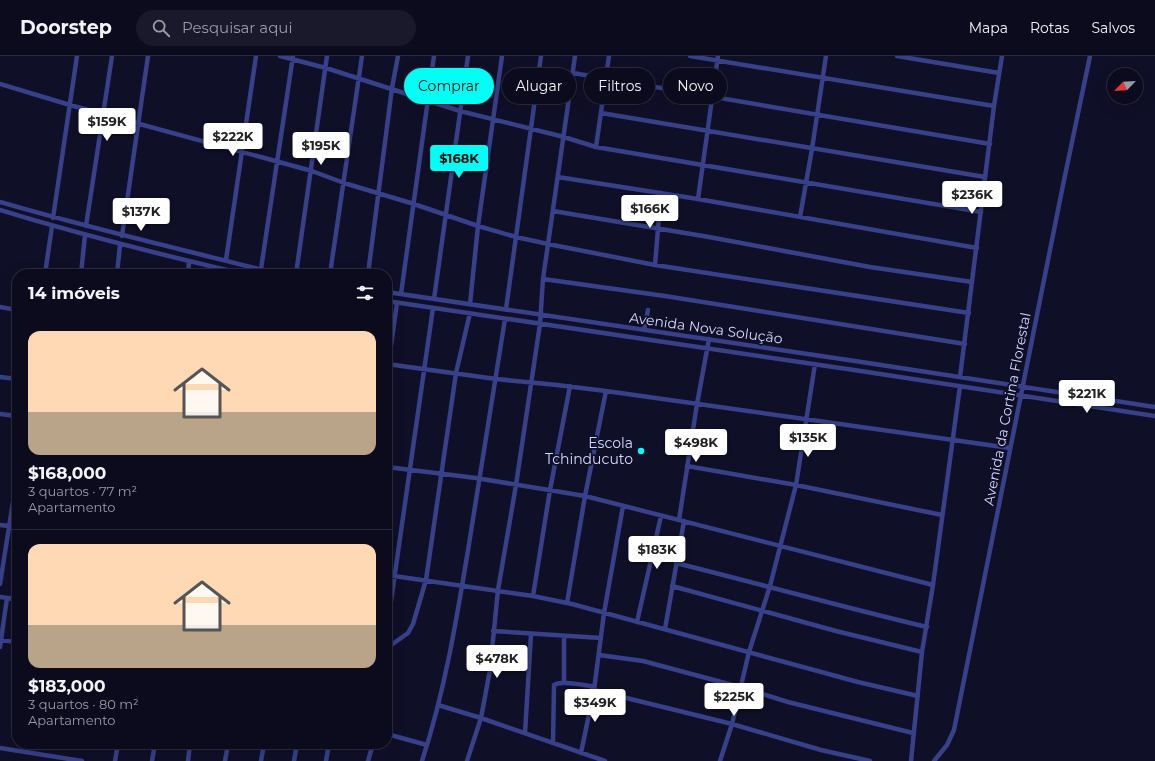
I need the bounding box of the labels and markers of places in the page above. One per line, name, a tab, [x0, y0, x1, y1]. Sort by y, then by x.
pin: $159K	[79, 108, 135, 142]
pin: $222K	[205, 123, 261, 157]
pin: $195K	[293, 132, 349, 166]
pin: $168K	[431, 145, 487, 179]
pin: $236K	[944, 181, 1000, 215]
pin: $166K	[622, 195, 678, 229]
pin: $137K	[113, 198, 169, 232]
pin: $221K	[1059, 380, 1115, 414]
pin: $135K	[780, 424, 836, 458]
pin: $498K	[668, 429, 724, 463]
place label: Escola Tchinducuto	[545, 434, 633, 468]
marker: Escola Tchinducuto	[636, 446, 646, 456]
pin: $183K	[629, 536, 685, 570]
pin: $478K	[469, 645, 525, 679]
pin: $225K	[706, 683, 762, 717]
pin: $349K	[567, 689, 623, 723]

